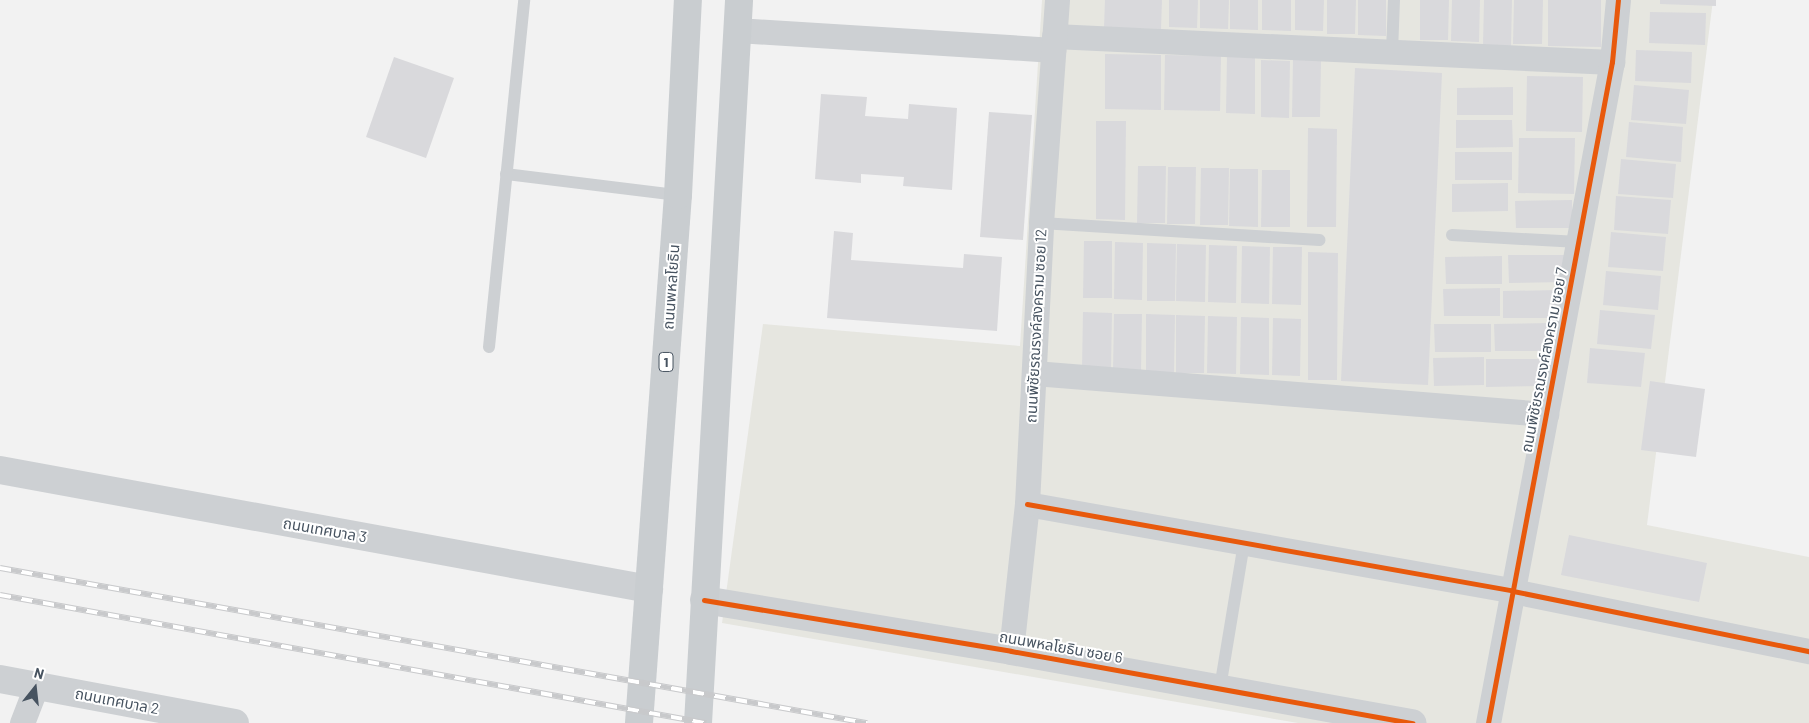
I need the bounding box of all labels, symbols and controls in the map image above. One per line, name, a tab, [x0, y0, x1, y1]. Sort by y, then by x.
street label: ถนนพิชัยรณรงค์สงคราม ซอย 12	[1022, 229, 1050, 423]
street label: ถนนพหลโยธิน	[659, 244, 683, 330]
street label: ถนนพิชัยรณรงค์สงคราม ซอย 7	[1517, 266, 1571, 454]
road number: 1	[658, 351, 674, 374]
street label: ถนนเทศบาล 3	[282, 514, 368, 546]
street label: ถนนพหลโยธิน ซอย 6	[998, 627, 1124, 667]
north arrow	[10, 663, 60, 713]
text: N	[32, 664, 46, 683]
street label: ถนนเทศบาล 2	[73, 684, 161, 718]

